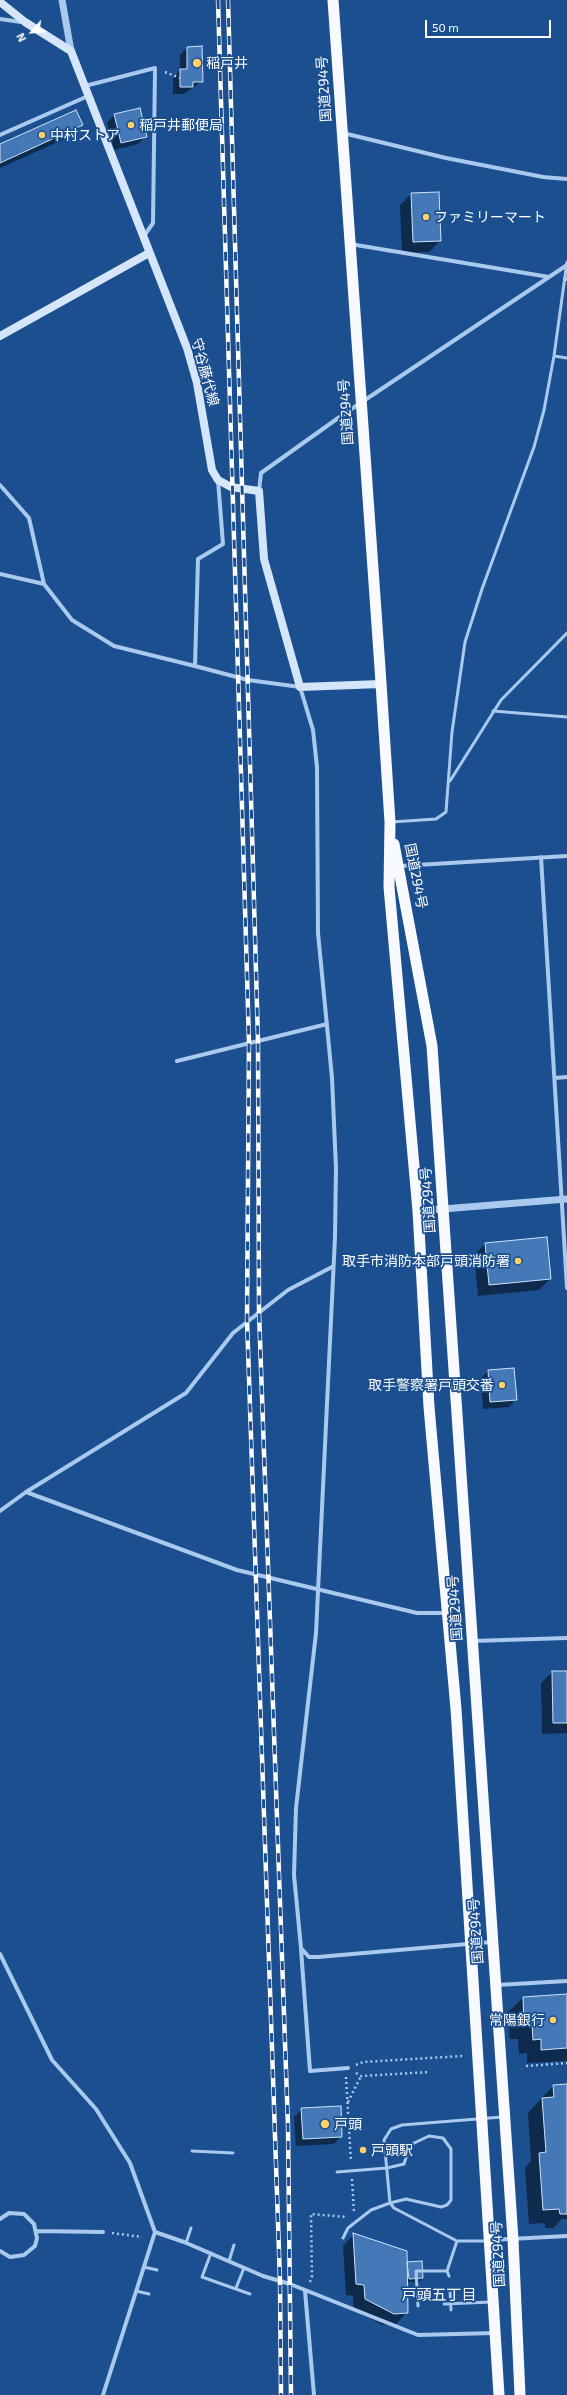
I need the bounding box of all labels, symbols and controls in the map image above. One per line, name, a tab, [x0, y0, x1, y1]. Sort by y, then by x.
north arrow	[12, 12, 52, 52]
scale bar	[427, 12, 553, 38]
text: 50 m	[432, 20, 459, 34]
text: N	[13, 31, 28, 44]
place label: 稲戸井	[206, 55, 248, 71]
street label: 国道294号	[313, 55, 335, 123]
marker: 稲戸井	[191, 57, 203, 69]
place label: 稲戸井郵便局	[139, 117, 223, 133]
marker: 稲戸井郵便局	[126, 120, 136, 130]
place label: 中村ストア	[50, 127, 120, 143]
marker: 中村ストア	[37, 130, 47, 140]
place label: ファミリーマート	[434, 209, 546, 225]
marker: ファミリーマート	[421, 212, 431, 222]
street label: 守谷藤代線	[188, 336, 222, 408]
street label: 国道294号	[335, 378, 357, 446]
street label: 国道294号	[401, 842, 431, 910]
street label: 国道294号	[417, 1166, 439, 1234]
place label: 取手市消防本部戸頭消防署	[342, 1253, 510, 1269]
marker: 取手市消防本部戸頭消防署	[513, 1256, 523, 1266]
place label: 取手警察署戸頭交番	[368, 1377, 494, 1393]
marker: 取手警察署戸頭交番	[497, 1380, 507, 1390]
street label: 国道294号	[444, 1574, 466, 1642]
street label: 国道294号	[465, 1897, 487, 1965]
place label: 常陽銀行	[489, 2012, 545, 2028]
marker: 常陽銀行	[548, 2015, 558, 2025]
place label: 戸頭	[334, 2116, 362, 2132]
marker: 戸頭	[319, 2118, 331, 2130]
place label: 戸頭駅	[371, 2142, 413, 2158]
marker: 戸頭駅	[358, 2145, 368, 2155]
street label: 国道294号	[488, 2220, 508, 2288]
district label: 戸頭五丁目	[402, 2286, 476, 2304]

